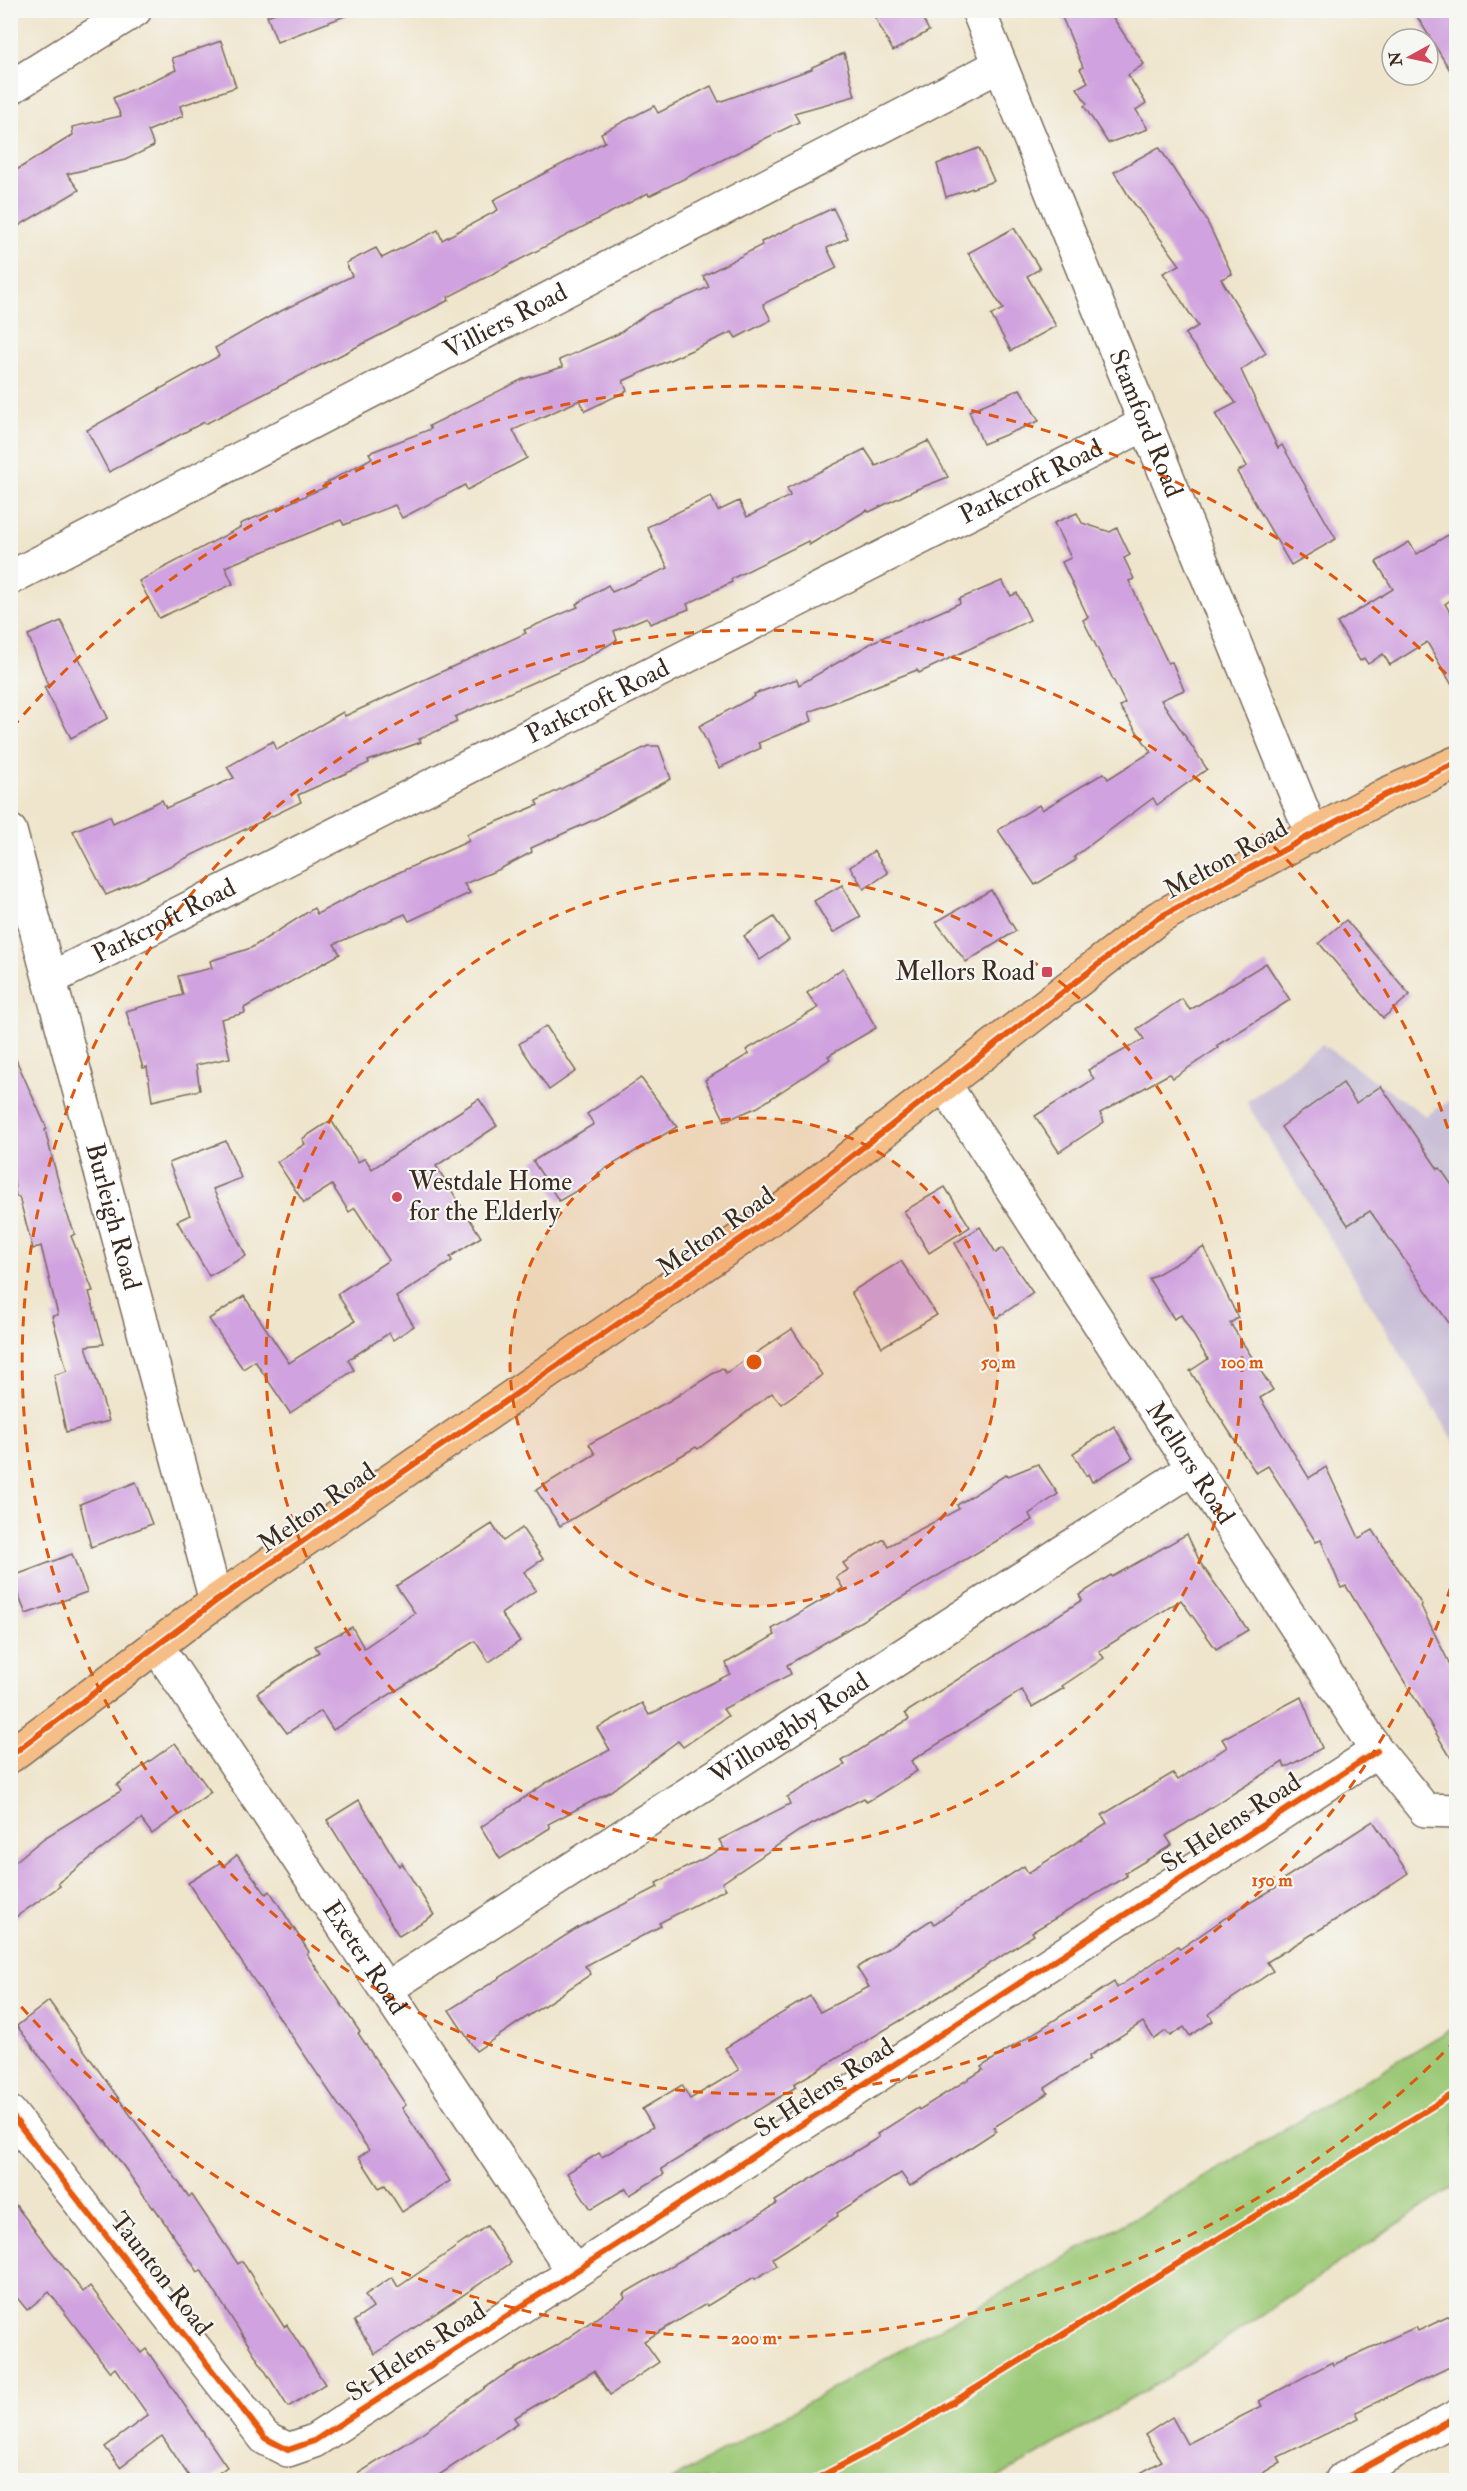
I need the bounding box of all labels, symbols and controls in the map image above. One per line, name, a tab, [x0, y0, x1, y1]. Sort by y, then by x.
north arrow	[1380, 27, 1440, 87]
text: N	[1385, 50, 1407, 68]
street label: Villiers Road	[438, 276, 573, 366]
street label: Stamford Road	[1101, 345, 1190, 502]
street label: Parkcroft Road	[954, 432, 1108, 531]
street label: Parkcroft Road	[521, 652, 675, 751]
street label: Melton Road	[1159, 812, 1293, 906]
street label: Parkcroft Road	[87, 871, 241, 971]
place label: Mellors Road	[895, 956, 1035, 988]
marker: Mellors Road	[1040, 965, 1054, 979]
street label: Burleigh Road	[78, 1139, 148, 1294]
place label: Westdale Home for the Elderly	[408, 1166, 572, 1228]
street label: Melton Road	[651, 1180, 781, 1284]
marker: Westdale Home for the Elderly	[390, 1190, 404, 1204]
text: 50 m	[981, 1351, 1016, 1374]
text: 100 m	[1221, 1351, 1264, 1374]
centre of rings	[744, 1352, 764, 1372]
street label: Mellors Road	[1139, 1396, 1242, 1531]
street label: Melton Road	[252, 1456, 382, 1560]
street label: Willoughby Road	[703, 1666, 875, 1792]
street label: St Helens Road	[1155, 1766, 1307, 1880]
text: 150 m	[1251, 1869, 1294, 1892]
street label: Exeter Road	[315, 1895, 414, 2021]
street label: St Helens Road	[748, 2031, 900, 2145]
street label: Taunton Road	[103, 2206, 219, 2342]
street label: St Helens Road	[340, 2295, 492, 2409]
text: 200 m	[731, 2327, 778, 2350]

